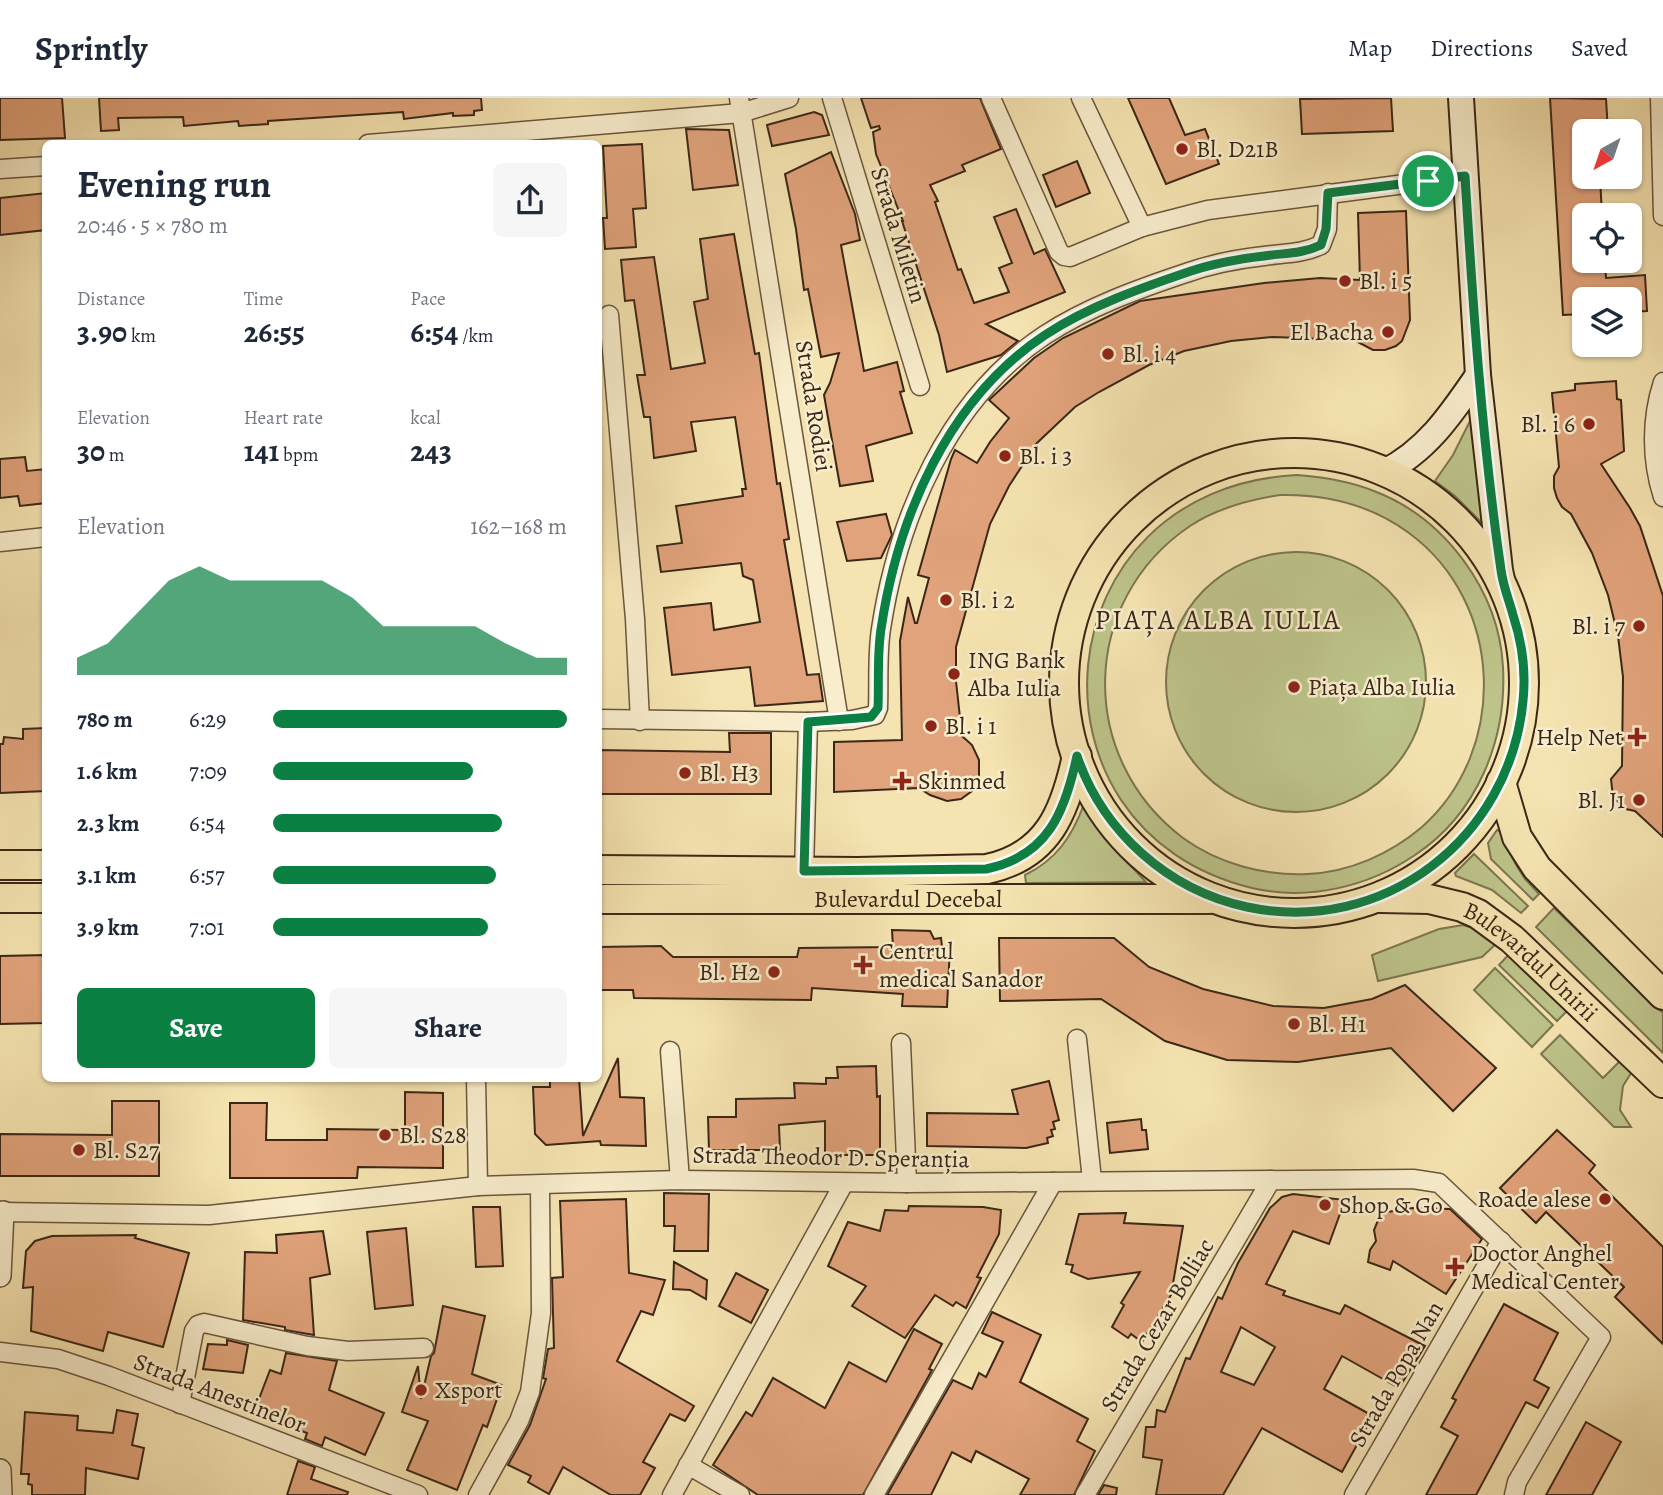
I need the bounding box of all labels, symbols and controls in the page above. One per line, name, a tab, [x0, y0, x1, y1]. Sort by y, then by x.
text: Sprintly	[35, 26, 147, 71]
text: Map	[1348, 32, 1392, 64]
text: Directions	[1430, 32, 1533, 64]
text: Saved	[1571, 32, 1628, 64]
north arrow	[1572, 119, 1642, 189]
map controls	[1572, 119, 1642, 357]
place label: Bl. D21B	[1196, 133, 1279, 165]
marker: Bl. D21B	[1174, 141, 1190, 157]
pin	[1398, 151, 1458, 211]
text: Evening run	[77, 158, 271, 210]
icon: arrive	[1409, 162, 1447, 200]
button: share	[493, 163, 567, 237]
street label: Strada Miletin	[863, 163, 935, 307]
button: locate	[1572, 203, 1642, 273]
text: 20:46 · 5 × 780 m	[77, 210, 228, 241]
place label: Bl. i 5	[1359, 265, 1413, 297]
marker: Bl. i 5	[1337, 273, 1353, 289]
text: Distance	[77, 286, 145, 312]
text: Time	[244, 286, 283, 312]
text: Pace	[410, 286, 446, 312]
button: layers	[1572, 287, 1642, 357]
text: 3.90	[77, 312, 127, 352]
text: 26:55	[244, 312, 305, 352]
text: 6:54	[410, 312, 458, 352]
place label: El Bacha	[1290, 316, 1375, 348]
text: km	[127, 323, 156, 349]
text: /km	[458, 323, 494, 349]
marker: El Bacha	[1380, 324, 1396, 340]
street label: Strada Rodiei	[788, 338, 840, 474]
place label: Bl. i 4	[1122, 338, 1176, 370]
marker: Bl. i 4	[1100, 346, 1116, 362]
text: Elevation	[77, 405, 150, 431]
text: Heart rate	[244, 405, 323, 431]
text: kcal	[410, 405, 441, 431]
place label: Bl. i 6	[1521, 408, 1575, 440]
marker: Bl. i 6	[1581, 416, 1597, 432]
text: 30	[77, 431, 105, 471]
text: 141	[244, 431, 279, 471]
text: 243	[410, 431, 452, 471]
place label: Bl. i 3	[1019, 440, 1072, 472]
text: m	[105, 442, 125, 468]
text: bpm	[279, 442, 319, 468]
marker: Bl. i 3	[997, 448, 1013, 464]
text: Elevation	[77, 511, 165, 542]
text: 162–168 m	[470, 511, 567, 542]
place label: Bl. i 2	[960, 584, 1015, 616]
marker: Bl. i 2	[938, 592, 954, 608]
district label: PIAȚA ALBA IULIA	[1095, 601, 1342, 639]
place label: Bl. i 7	[1572, 610, 1626, 642]
marker: Bl. i 7	[1631, 618, 1647, 634]
place label: ING Bank Alba Iulia	[967, 644, 1065, 704]
marker: ING Bank Alba Iulia	[946, 666, 962, 682]
place label: Piața Alba Iulia	[1308, 671, 1457, 703]
marker: Piața Alba Iulia	[1286, 679, 1302, 695]
text: 780 m	[77, 704, 133, 735]
text: 6:29	[189, 704, 227, 735]
place label: Bl. i 1	[945, 710, 997, 742]
marker: Bl. i 1	[923, 718, 939, 734]
place label: Help Net	[1536, 721, 1623, 753]
marker: Help Net	[1629, 729, 1645, 745]
text: 1.6 km	[77, 756, 137, 787]
text: 7:09	[189, 756, 227, 787]
place label: Bl. H3	[699, 757, 759, 789]
marker: Bl. H3	[677, 765, 693, 781]
place label: Skinmed	[918, 765, 1006, 797]
marker: Skinmed	[892, 771, 912, 791]
place label: Bl. J1	[1577, 784, 1625, 816]
marker: Bl. J1	[1631, 792, 1647, 808]
text: 2.3 km	[77, 808, 140, 839]
text: 6:54	[189, 808, 225, 839]
text: 3.1 km	[77, 860, 137, 891]
text: 6:57	[189, 860, 225, 891]
street label: Bulevardul Decebal	[814, 883, 1002, 915]
street label: Bulevardul Unirii	[1459, 894, 1605, 1029]
text: 3.9 km	[77, 912, 139, 943]
text: 7:01	[189, 912, 224, 943]
place label: Centrul medical Sanador	[879, 935, 1043, 995]
marker: Centrul medical Sanador	[853, 955, 873, 975]
place label: Bl. H2	[699, 956, 760, 988]
marker: Bl. H2	[766, 964, 782, 980]
button: Save	[77, 988, 315, 1068]
button: Share	[329, 988, 567, 1068]
place label: Bl. H1	[1308, 1008, 1366, 1040]
marker: Bl. H1	[1286, 1016, 1302, 1032]
place label: Bl. S28	[399, 1119, 467, 1151]
marker: Bl. S28	[377, 1127, 393, 1143]
place label: Bl. S27	[93, 1134, 160, 1166]
street label: Strada Theodor D. Speranția	[692, 1139, 971, 1175]
marker: Bl. S27	[71, 1142, 87, 1158]
place label: Roade alese	[1477, 1183, 1591, 1215]
place label: Shop & Go	[1339, 1189, 1443, 1221]
marker: Roade alese	[1597, 1191, 1613, 1207]
marker: Shop & Go	[1317, 1197, 1333, 1213]
street label: Strada Cezar Bolliac	[1093, 1232, 1221, 1418]
place label: Doctor Anghel Medical Center	[1471, 1237, 1619, 1297]
marker: Doctor Anghel Medical Center	[1445, 1257, 1465, 1277]
street label: Strada Popa Nan	[1341, 1295, 1451, 1453]
street label: Strada Anestinelor	[129, 1345, 311, 1441]
place label: Xsport	[435, 1374, 502, 1406]
marker: Xsport	[413, 1382, 429, 1398]

